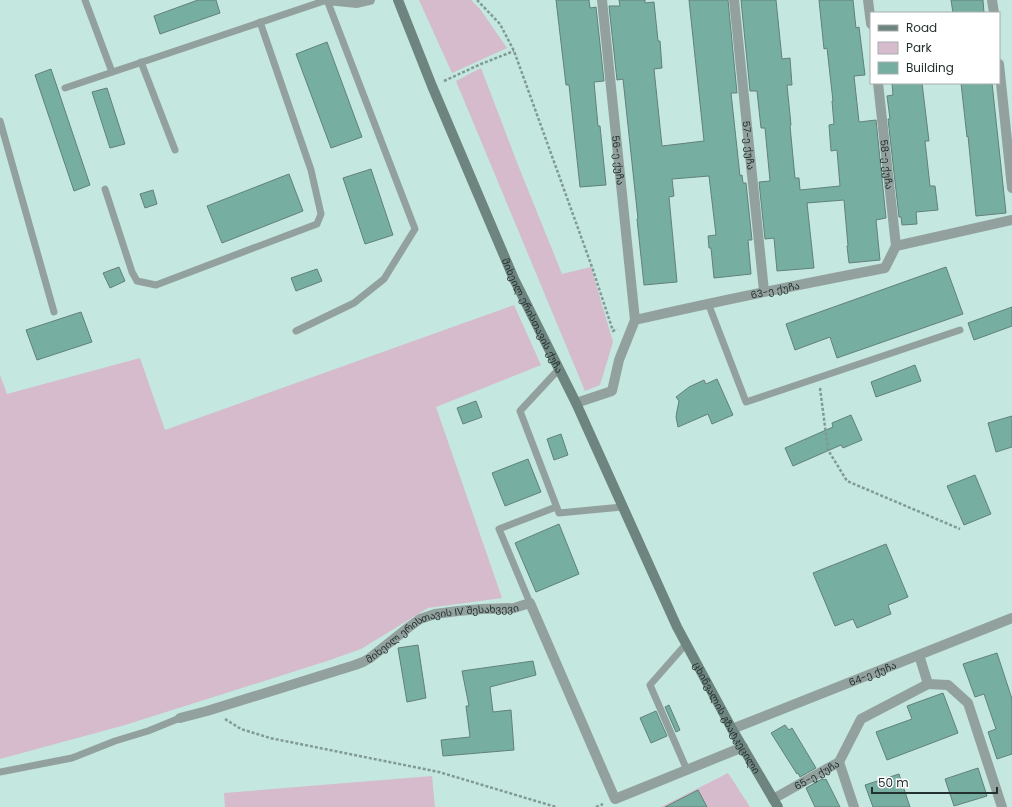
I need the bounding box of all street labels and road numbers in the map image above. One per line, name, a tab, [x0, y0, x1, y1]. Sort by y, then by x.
street label: 57-ე ქუჩა	[739, 120, 759, 170]
street label: 56-ე ქუჩა	[608, 134, 629, 186]
street label: 58-ე ქუჩა	[877, 139, 897, 190]
street label: მიხეილ ერისთავის ქუჩა	[498, 255, 567, 375]
street label: 63-ე ქუჩა	[749, 277, 801, 302]
street label: მიხეილ ერისთავის IV შესახვევი	[363, 599, 521, 667]
street label: 64-ე ქუჩა	[846, 657, 898, 690]
street label: ცხინვალის გზატკეცილი	[690, 659, 764, 777]
street label: 65-ე ქუჩა	[791, 756, 842, 793]

